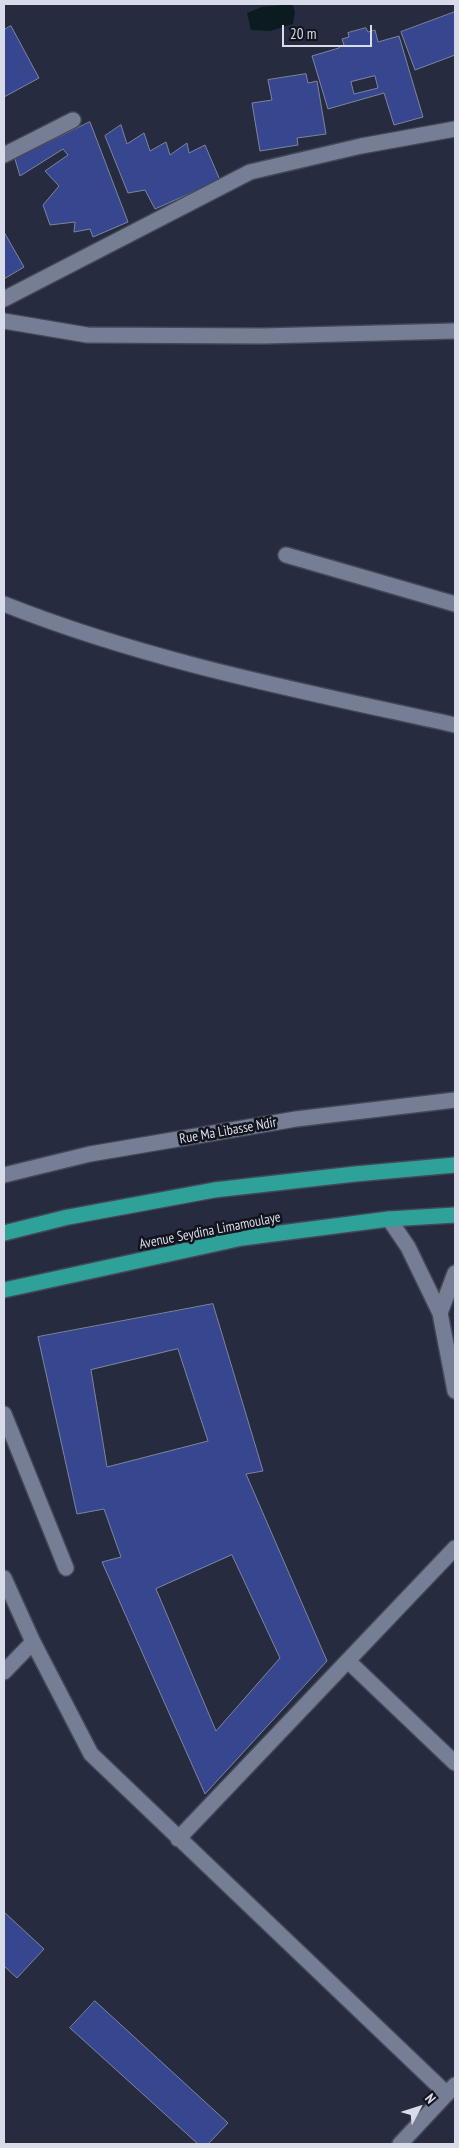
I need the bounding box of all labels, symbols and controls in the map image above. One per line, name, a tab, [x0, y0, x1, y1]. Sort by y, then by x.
scale bar	[284, 15, 374, 47]
text: 20 m	[290, 24, 316, 43]
street label: Rue Ma Libasse Ndir	[178, 1114, 278, 1148]
street label: Avenue Seydina Limamoulaye	[138, 1209, 282, 1253]
north arrow	[394, 2083, 444, 2133]
text: N	[421, 2090, 440, 2107]

